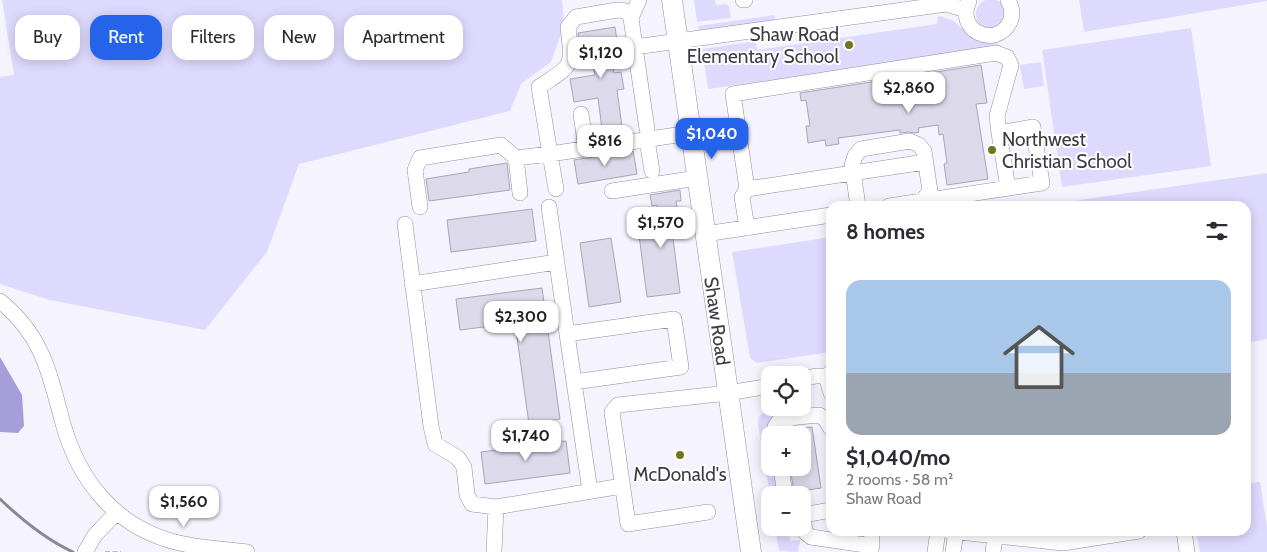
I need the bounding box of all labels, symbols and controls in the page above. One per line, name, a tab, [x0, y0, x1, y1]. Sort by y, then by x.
chip: Buy	[15, 15, 80, 60]
chip: Rent	[90, 15, 162, 60]
chip: Filters	[172, 15, 254, 60]
chip: New	[264, 15, 334, 60]
chip: Apartment	[344, 15, 463, 60]
place label: Shaw Road Elementary School	[687, 23, 840, 68]
pin: $1,120	[560, 36, 642, 79]
marker: Shaw Road Elementary School	[843, 39, 855, 51]
text: $1,120	[579, 43, 623, 62]
pin: $2,860	[868, 72, 950, 114]
text: $2,860	[883, 78, 935, 97]
pin: $1,040	[671, 118, 753, 160]
pin: $816	[575, 124, 635, 167]
text: $1,040	[686, 124, 738, 143]
place label: Northwest Christian School	[1002, 128, 1132, 173]
text: $816	[588, 131, 622, 150]
marker: Northwest Christian School	[986, 144, 998, 156]
pin: $1,570	[620, 206, 702, 249]
text: $1,570	[638, 213, 684, 232]
icon: filters	[1203, 217, 1231, 245]
text: 8 homes	[846, 219, 925, 244]
street label: Shaw Road	[699, 275, 735, 367]
pin: $2,300	[480, 300, 562, 343]
text: $2,300	[495, 307, 547, 326]
icon: home	[994, 312, 1084, 402]
map controls	[761, 366, 811, 536]
button: locate	[761, 366, 811, 416]
pin: $1,740	[485, 420, 567, 462]
text: $1,740	[502, 426, 550, 445]
button: +	[761, 426, 811, 476]
text: $1,040/mo	[846, 445, 950, 470]
marker: McDonald's	[674, 449, 686, 461]
place label: McDonald's	[633, 463, 727, 486]
text: 2 rooms · 58 m²	[846, 470, 953, 489]
pin: $1,560	[143, 486, 225, 528]
button: −	[761, 486, 811, 536]
text: Shaw Road	[846, 489, 921, 508]
text: $1,560	[160, 492, 208, 511]

